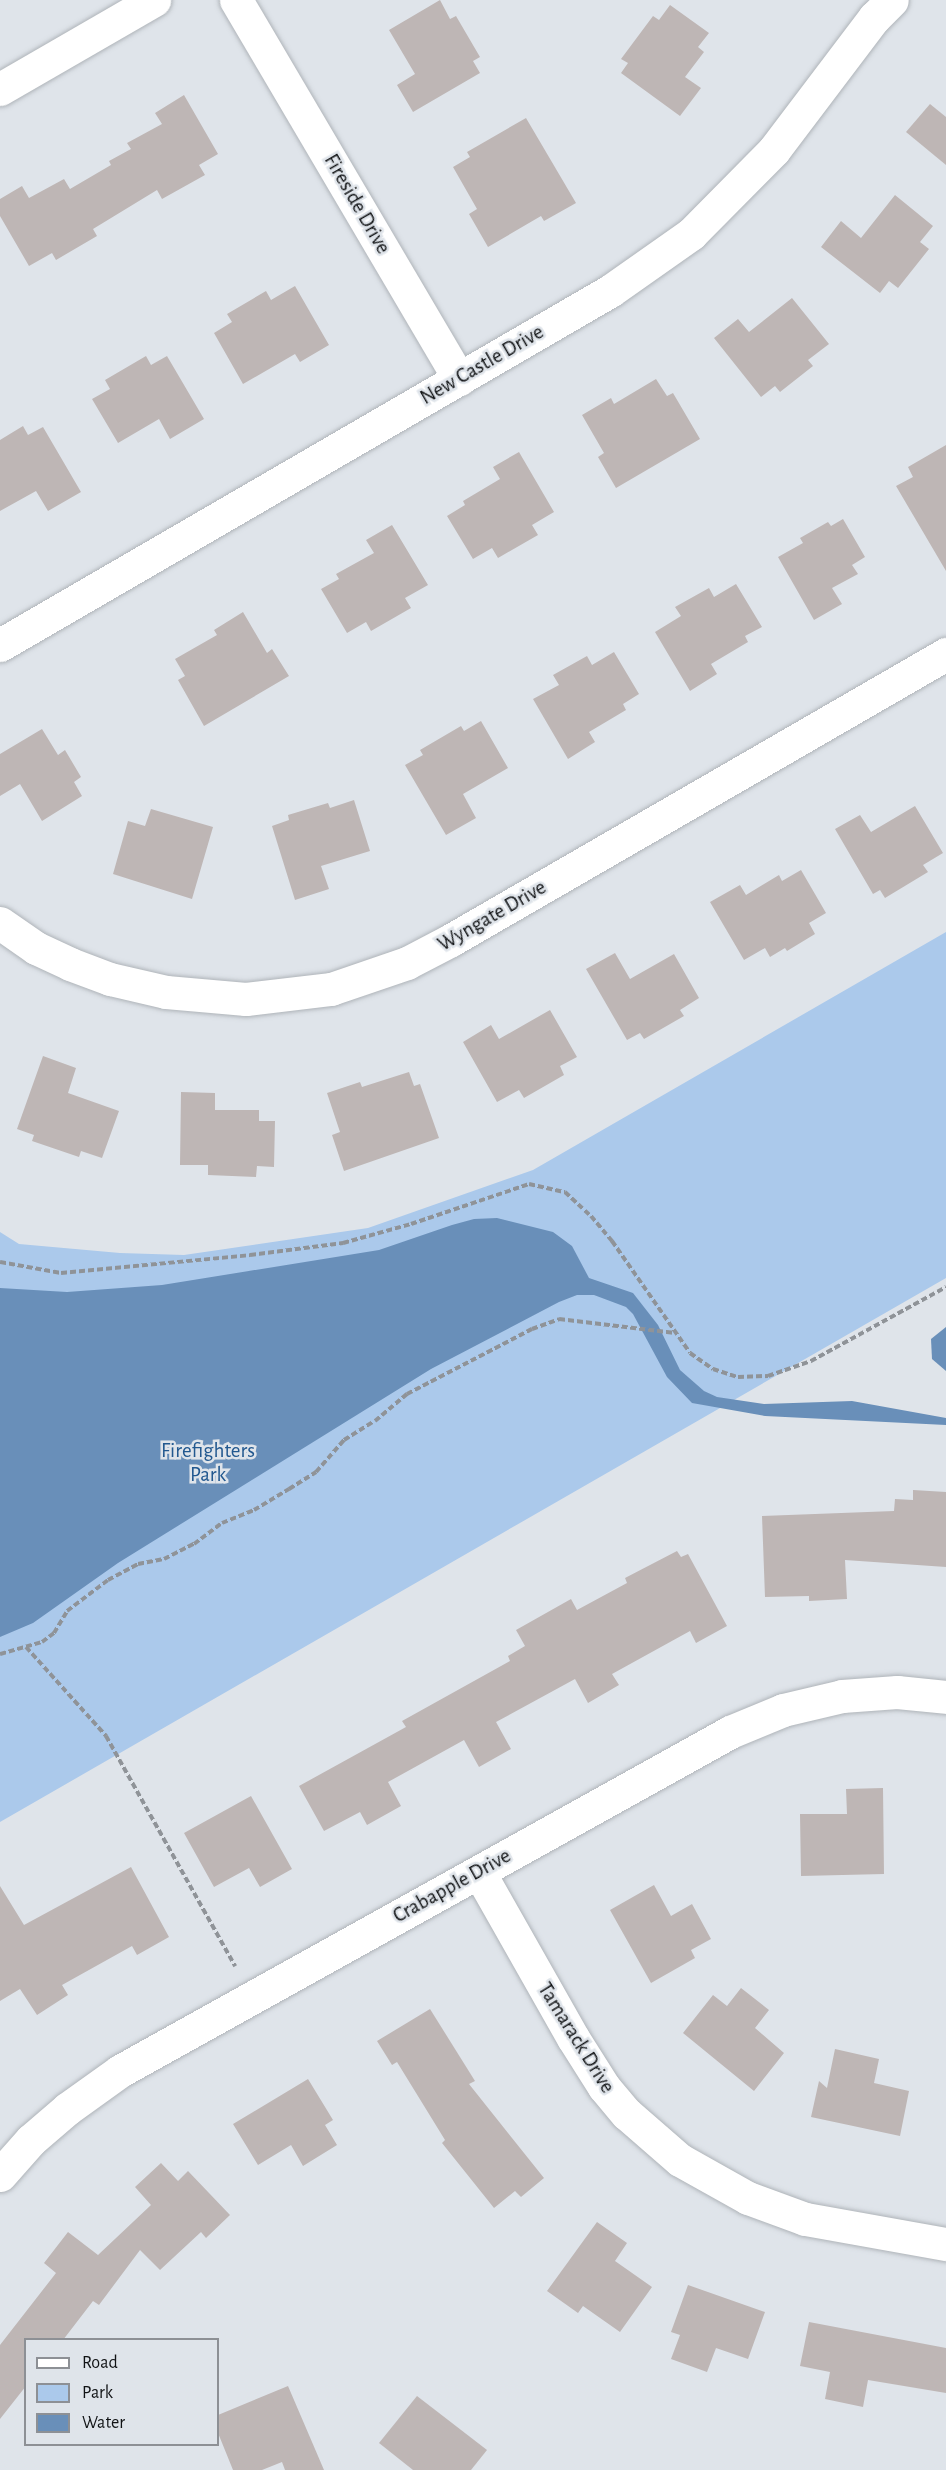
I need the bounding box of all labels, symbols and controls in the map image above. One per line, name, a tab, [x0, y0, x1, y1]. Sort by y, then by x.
street label: Fireside Drive	[318, 150, 396, 258]
street label: New Castle Drive	[416, 320, 548, 410]
street label: Wyngate Drive	[433, 875, 551, 957]
park label: Firefighters Park	[161, 1438, 255, 1488]
street label: Crabapple Drive	[389, 1843, 515, 1929]
street label: Tamarack Drive	[532, 1978, 620, 2098]
legend	[24, 2338, 219, 2446]
text: Road	[82, 2354, 118, 2372]
text: Park	[82, 2384, 113, 2402]
text: Water	[82, 2414, 125, 2432]

